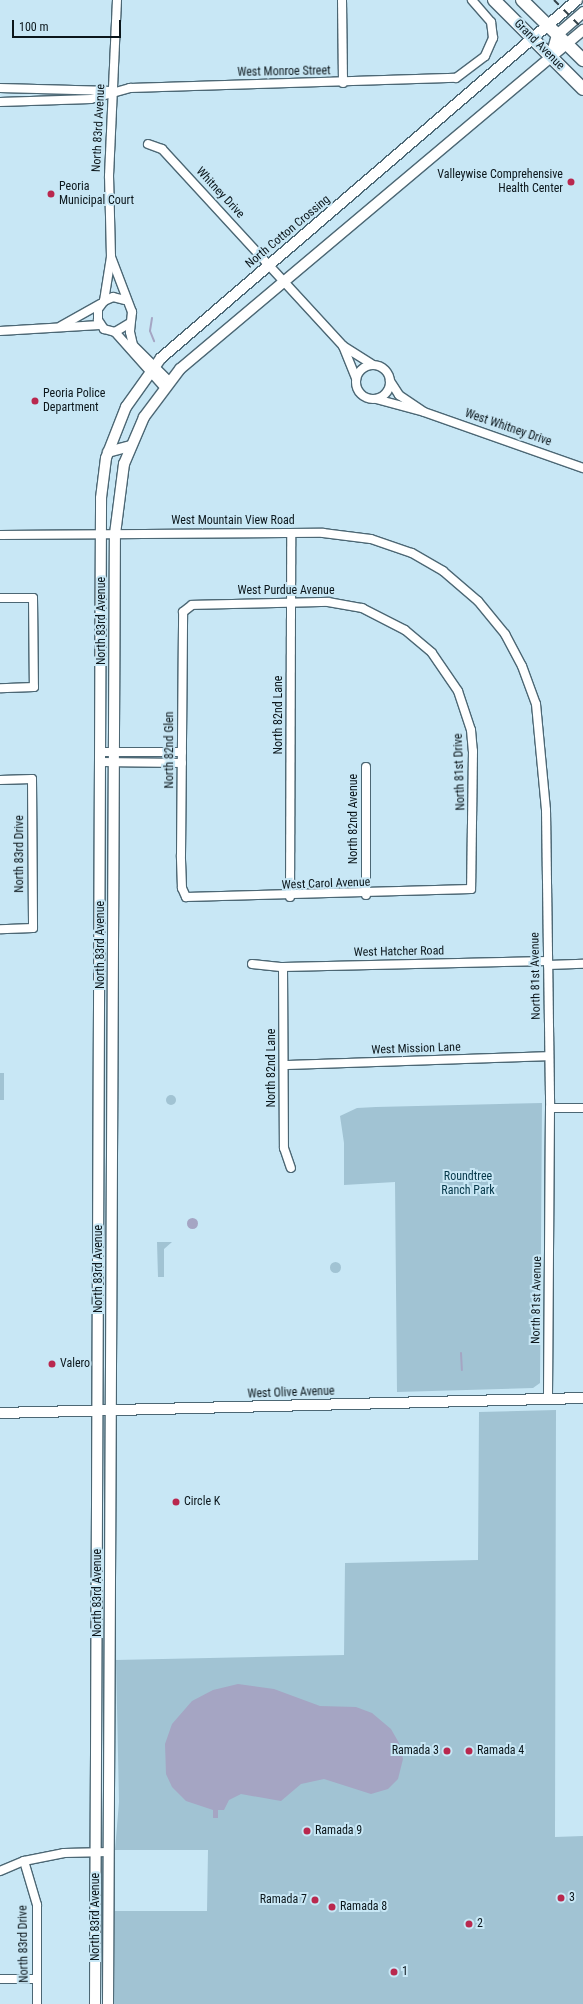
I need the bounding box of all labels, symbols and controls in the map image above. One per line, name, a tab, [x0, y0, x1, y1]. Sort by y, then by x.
scale bar	[14, 12, 123, 38]
street label: Grand Avenue	[511, 17, 567, 73]
text: 100 m	[19, 20, 49, 34]
street label: West Monroe Street	[237, 64, 331, 80]
street label: North 83rd Avenue	[90, 84, 108, 172]
street label: Whitney Drive	[193, 165, 247, 221]
place label: Valleywise Comprehensive Health Center	[437, 168, 563, 196]
marker: Valleywise Comprehensive Health Center	[566, 177, 576, 187]
place label: Peoria Municipal Court	[59, 180, 134, 208]
marker: Peoria Municipal Court	[46, 189, 56, 199]
street label: North Cotton Crossing	[243, 193, 333, 271]
place label: Peoria Police Department	[43, 387, 105, 415]
marker: Peoria Police Department	[30, 396, 40, 406]
street label: West Whitney Drive	[463, 406, 553, 450]
street label: West Mountain View Road	[171, 514, 295, 528]
street label: North 83rd Avenue	[95, 577, 109, 665]
street label: West Purdue Avenue	[237, 584, 335, 598]
street label: North 82nd Lane	[272, 676, 286, 754]
street label: North 82nd Glen	[163, 711, 177, 789]
street label: North 81st Drive	[451, 733, 469, 811]
street label: North 82nd Avenue	[347, 774, 361, 864]
street label: North 83rd Drive	[13, 815, 27, 893]
street label: West Carol Avenue	[282, 875, 370, 893]
street label: North 83rd Avenue	[94, 901, 108, 989]
street label: North 81st Avenue	[528, 932, 544, 1020]
street label: West Hatcher Road	[354, 944, 444, 960]
street label: North 82nd Lane	[265, 1029, 279, 1107]
street label: West Mission Lane	[371, 1040, 461, 1058]
park label: Roundtree Ranch Park	[441, 1170, 495, 1198]
street label: North 83rd Avenue	[92, 1225, 106, 1313]
street label: North 81st Avenue	[529, 1256, 545, 1344]
place label: Valero	[60, 1357, 90, 1371]
marker: Valero	[47, 1359, 57, 1369]
street label: West Olive Avenue	[247, 1384, 335, 1402]
place label: Circle K	[184, 1495, 220, 1509]
marker: Circle K	[171, 1497, 181, 1507]
street label: North 83rd Avenue	[91, 1549, 105, 1637]
place label: Ramada 3	[392, 1744, 439, 1758]
place label: Ramada 4	[477, 1744, 524, 1758]
marker: Ramada 3	[442, 1746, 452, 1756]
marker: Ramada 4	[464, 1746, 474, 1756]
place label: Ramada 9	[315, 1824, 362, 1838]
marker: Ramada 9	[302, 1826, 312, 1836]
street label: North 83rd Avenue	[89, 1873, 103, 1961]
place label: 3	[569, 1891, 575, 1905]
place label: Ramada 7	[260, 1893, 307, 1907]
marker: 3	[556, 1893, 566, 1903]
marker: Ramada 7	[310, 1895, 320, 1905]
place label: Ramada 8	[340, 1900, 387, 1914]
marker: Ramada 8	[327, 1902, 337, 1912]
street label: North 83rd Drive	[16, 1905, 32, 1983]
place label: 2	[477, 1917, 483, 1931]
marker: 2	[464, 1919, 474, 1929]
place label: 1	[402, 1965, 408, 1979]
marker: 1	[389, 1967, 399, 1977]

